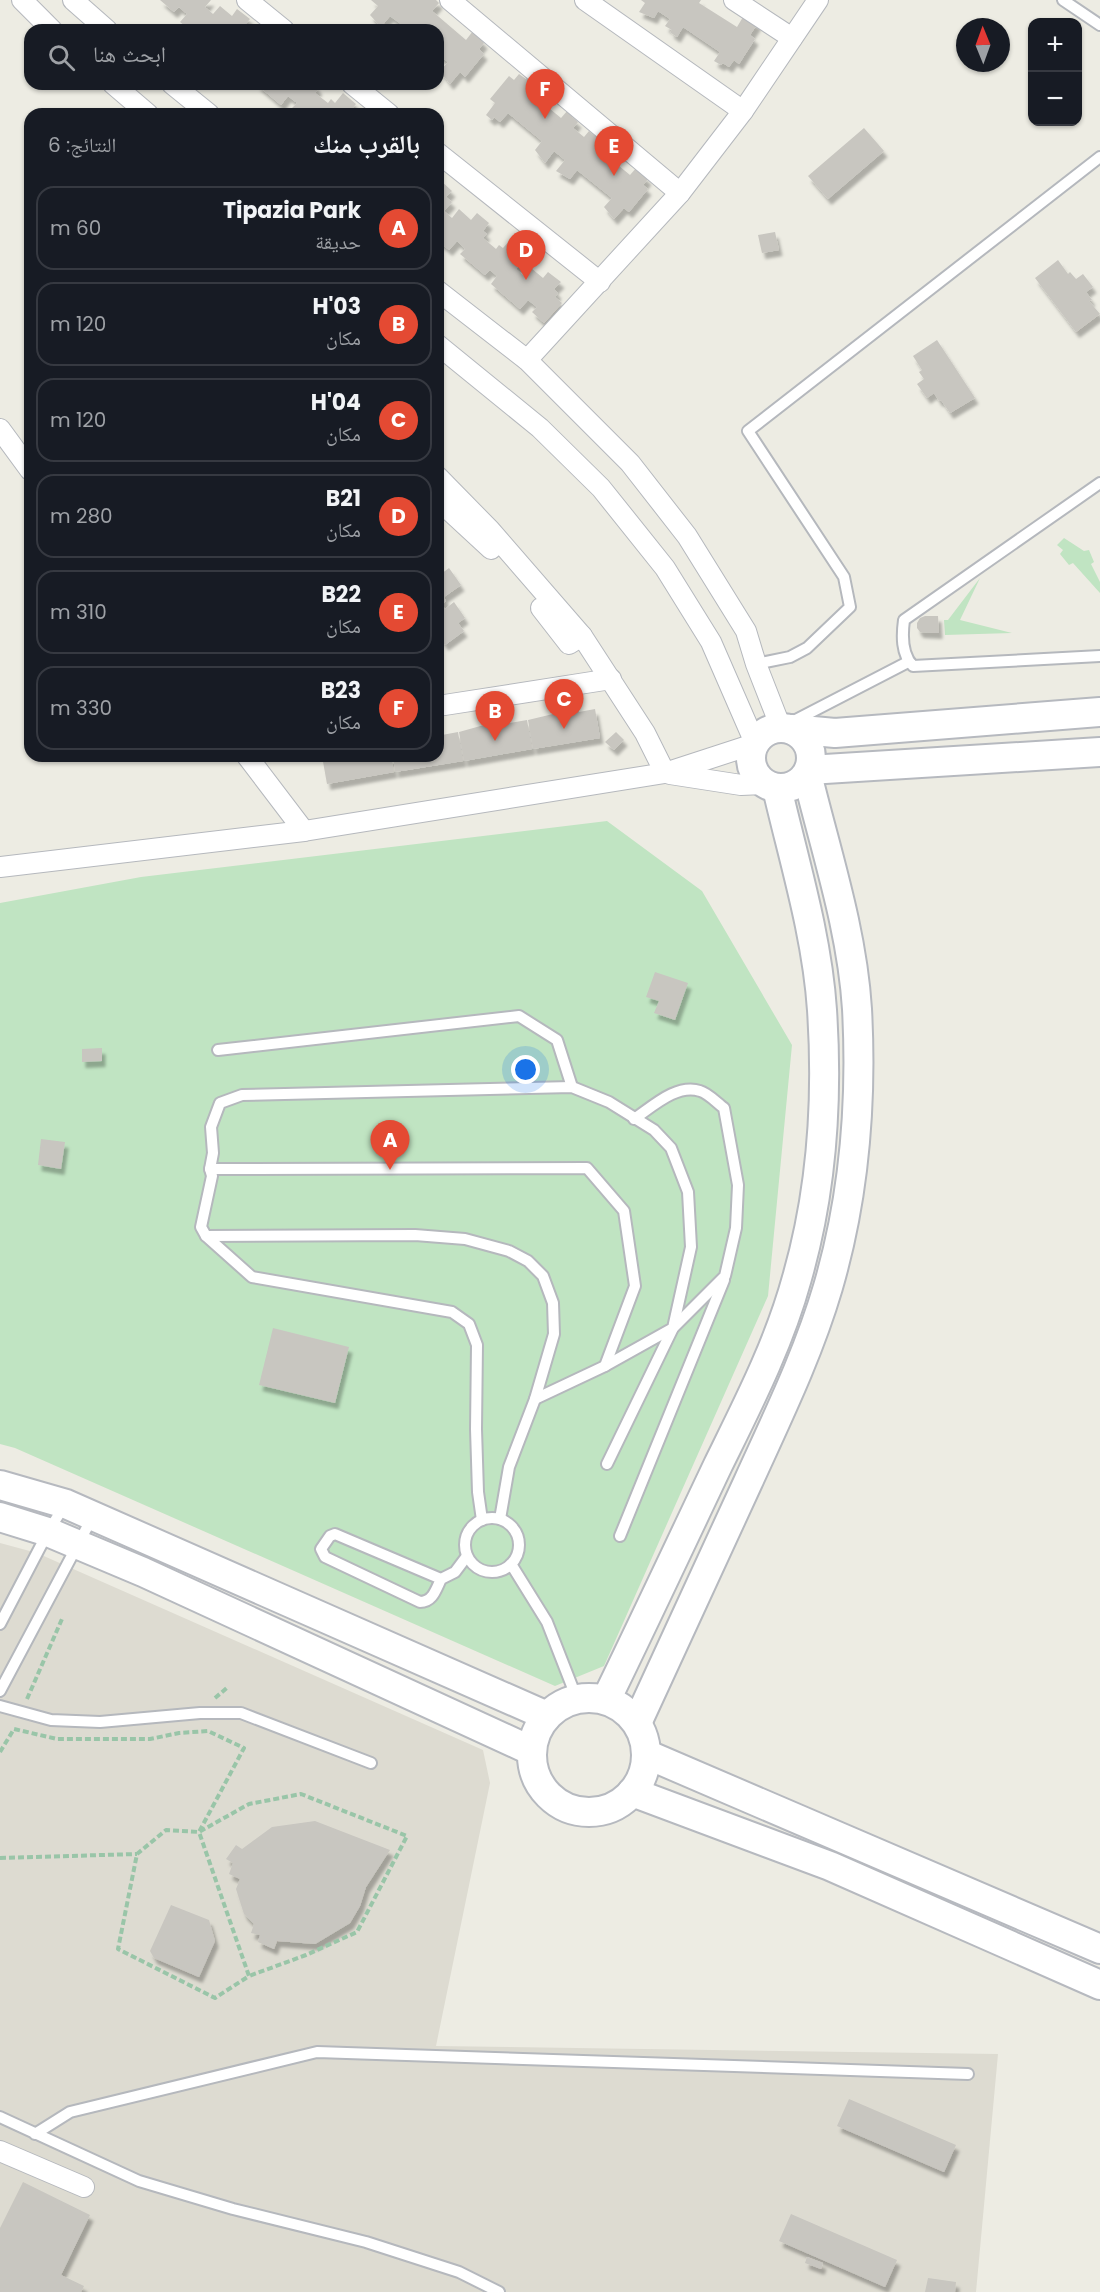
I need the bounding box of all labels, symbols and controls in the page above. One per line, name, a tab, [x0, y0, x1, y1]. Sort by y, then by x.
north arrow	[956, 18, 1010, 72]
map controls	[1028, 18, 1082, 126]
button: +	[1028, 18, 1082, 72]
search box	[24, 24, 444, 90]
text: ابحث هنا	[93, 39, 166, 70]
icon: search	[45, 41, 78, 74]
pin: F	[526, 70, 564, 119]
button: −	[1028, 72, 1082, 126]
text: بالقرب منك	[313, 126, 420, 162]
pin: E	[594, 126, 634, 176]
text: النتائج: 6	[48, 131, 116, 159]
text: Tipazia Park	[223, 195, 361, 226]
text: 60 m	[50, 214, 101, 242]
text: A	[391, 214, 406, 242]
text: حديقة	[315, 228, 361, 256]
pin: D	[506, 230, 546, 280]
text: H'03	[312, 291, 361, 322]
text: 120 m	[50, 310, 106, 338]
text: B	[392, 310, 405, 338]
text: مكان	[326, 324, 361, 352]
text: H'04	[311, 387, 361, 418]
text: 120 m	[50, 406, 106, 434]
text: C	[391, 406, 406, 434]
text: مكان	[326, 420, 361, 448]
text: B21	[326, 483, 361, 514]
text: 280 m	[50, 502, 113, 530]
text: D	[391, 502, 406, 530]
text: مكان	[326, 516, 361, 544]
text: B22	[321, 579, 361, 610]
text: 310 m	[50, 598, 107, 626]
text: E	[393, 598, 404, 626]
text: مكان	[326, 612, 361, 640]
text: B23	[321, 675, 361, 706]
pin: C	[544, 680, 584, 729]
pin: B	[476, 692, 514, 741]
text: 330 m	[50, 694, 112, 722]
text: F	[393, 694, 404, 722]
text: مكان	[326, 708, 361, 736]
your location	[511, 1055, 540, 1084]
pin: A	[370, 1120, 410, 1170]

